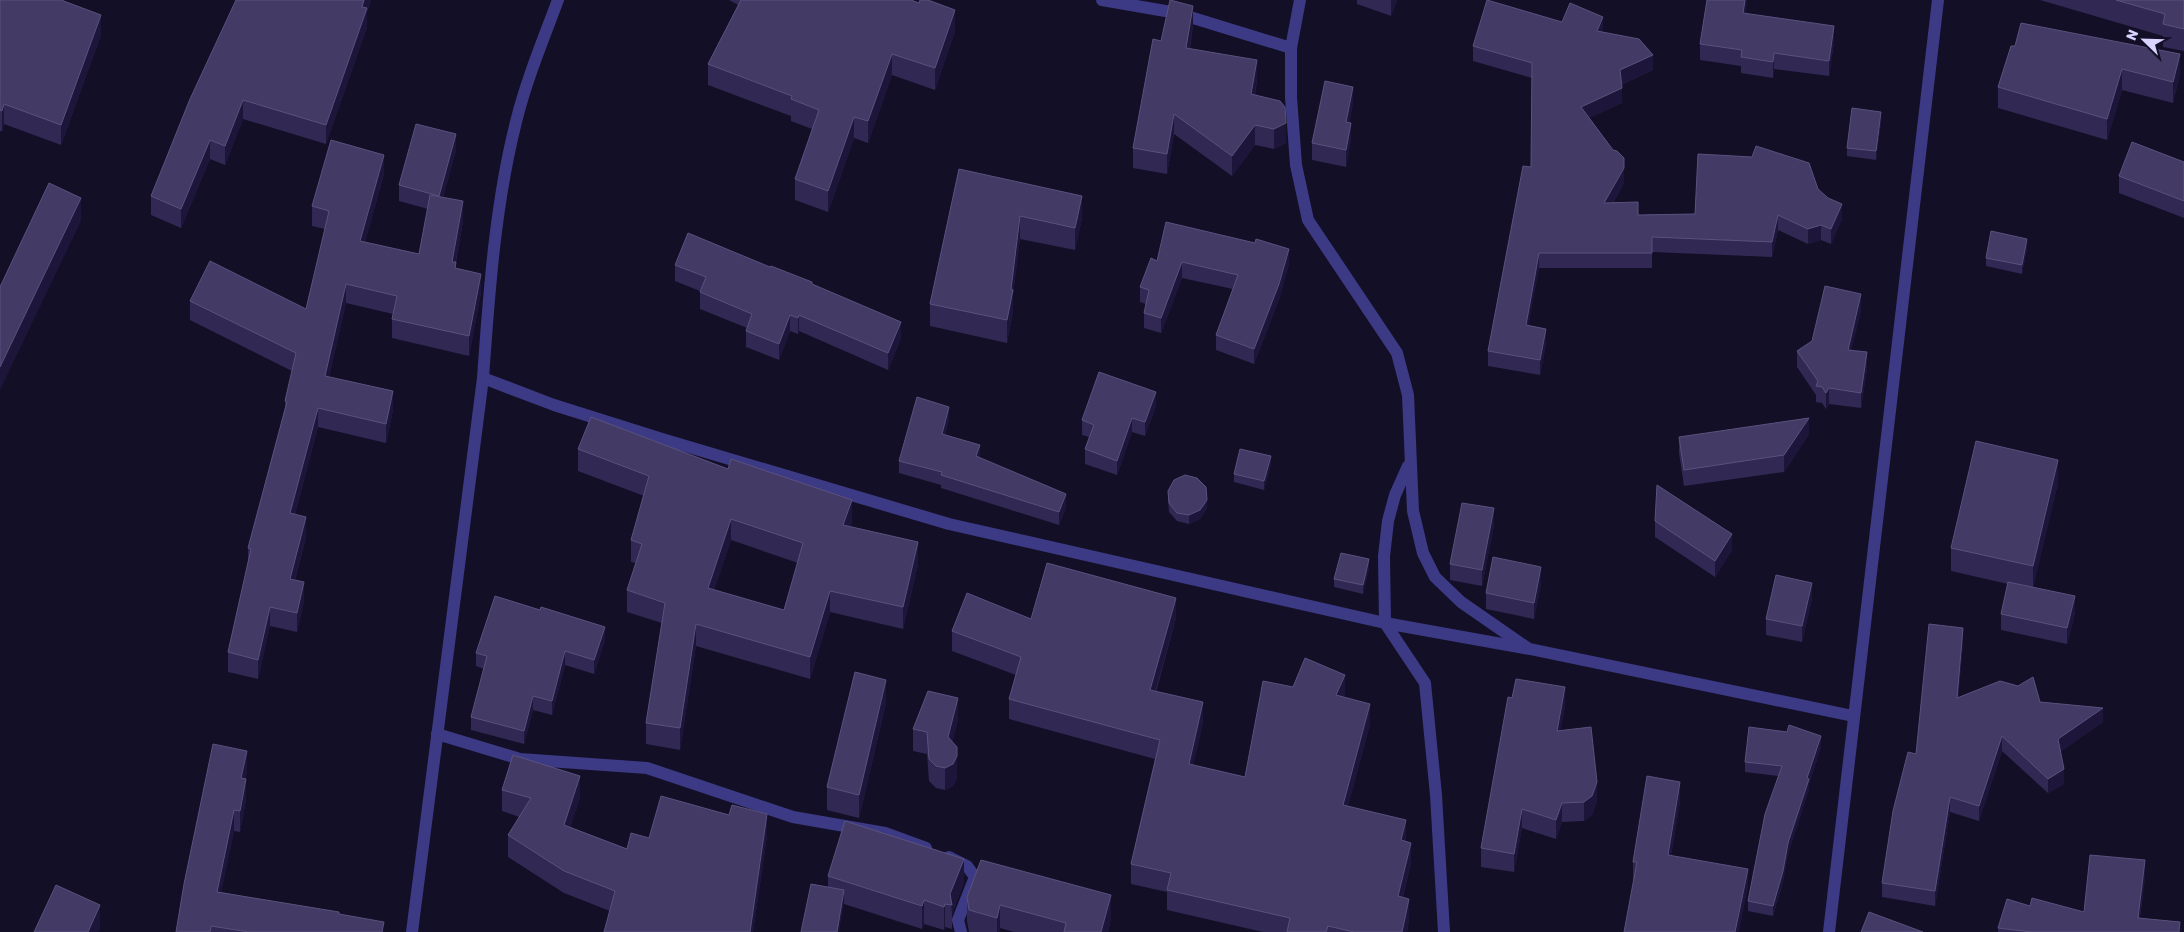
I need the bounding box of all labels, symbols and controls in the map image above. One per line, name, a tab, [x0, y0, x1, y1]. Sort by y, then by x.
north arrow	[2119, 15, 2169, 65]
text: N	[2123, 27, 2142, 43]

